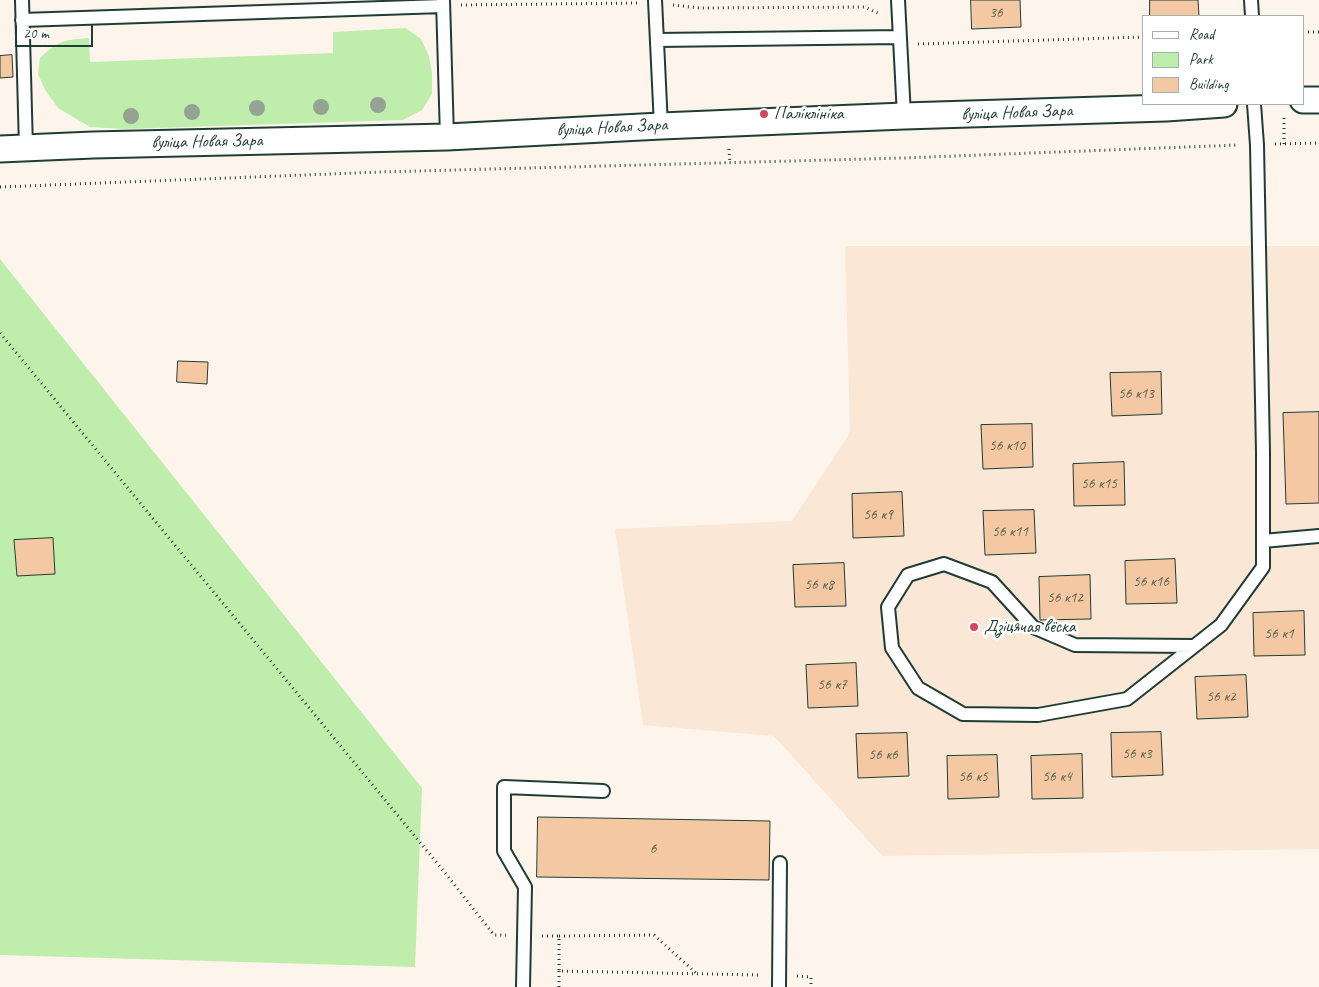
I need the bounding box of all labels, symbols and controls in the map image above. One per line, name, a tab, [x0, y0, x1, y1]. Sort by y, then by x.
house number: 36	[989, 4, 1003, 22]
scale bar	[18, 15, 95, 47]
legend	[1142, 15, 1304, 105]
text: 20 m	[23, 24, 49, 43]
text: Road	[1189, 25, 1214, 44]
text: Park	[1189, 50, 1213, 69]
text: Building	[1189, 75, 1228, 94]
street label: вуліца Новая Зара	[961, 100, 1073, 126]
place label: Паліклініка	[774, 103, 844, 125]
marker: Паліклініка	[758, 108, 770, 120]
street label: вуліца Новая Зара	[556, 114, 668, 142]
street label: вуліца Новая Зара	[151, 130, 263, 154]
house number: 56 к13	[1118, 385, 1154, 403]
house number: 56 к10	[989, 437, 1025, 455]
house number: 56 к15	[1081, 475, 1117, 493]
house number: 56 к9	[863, 506, 893, 524]
house number: 56 к11	[992, 523, 1028, 541]
house number: 56 к16	[1133, 573, 1169, 591]
house number: 56 к8	[804, 576, 834, 594]
house number: 56 к12	[1047, 589, 1083, 607]
place label: Дзіцячая вёска	[984, 616, 1076, 638]
marker: Дзіцячая вёска	[968, 621, 980, 633]
house number: 56 к1	[1264, 625, 1294, 643]
house number: 56 к7	[817, 676, 847, 694]
house number: 56 к2	[1206, 688, 1236, 706]
house number: 56 к3	[1122, 745, 1152, 763]
house number: 56 к6	[868, 746, 898, 764]
house number: 56 к5	[958, 768, 988, 786]
house number: 56 к4	[1042, 768, 1072, 786]
house number: 6	[650, 840, 656, 858]

